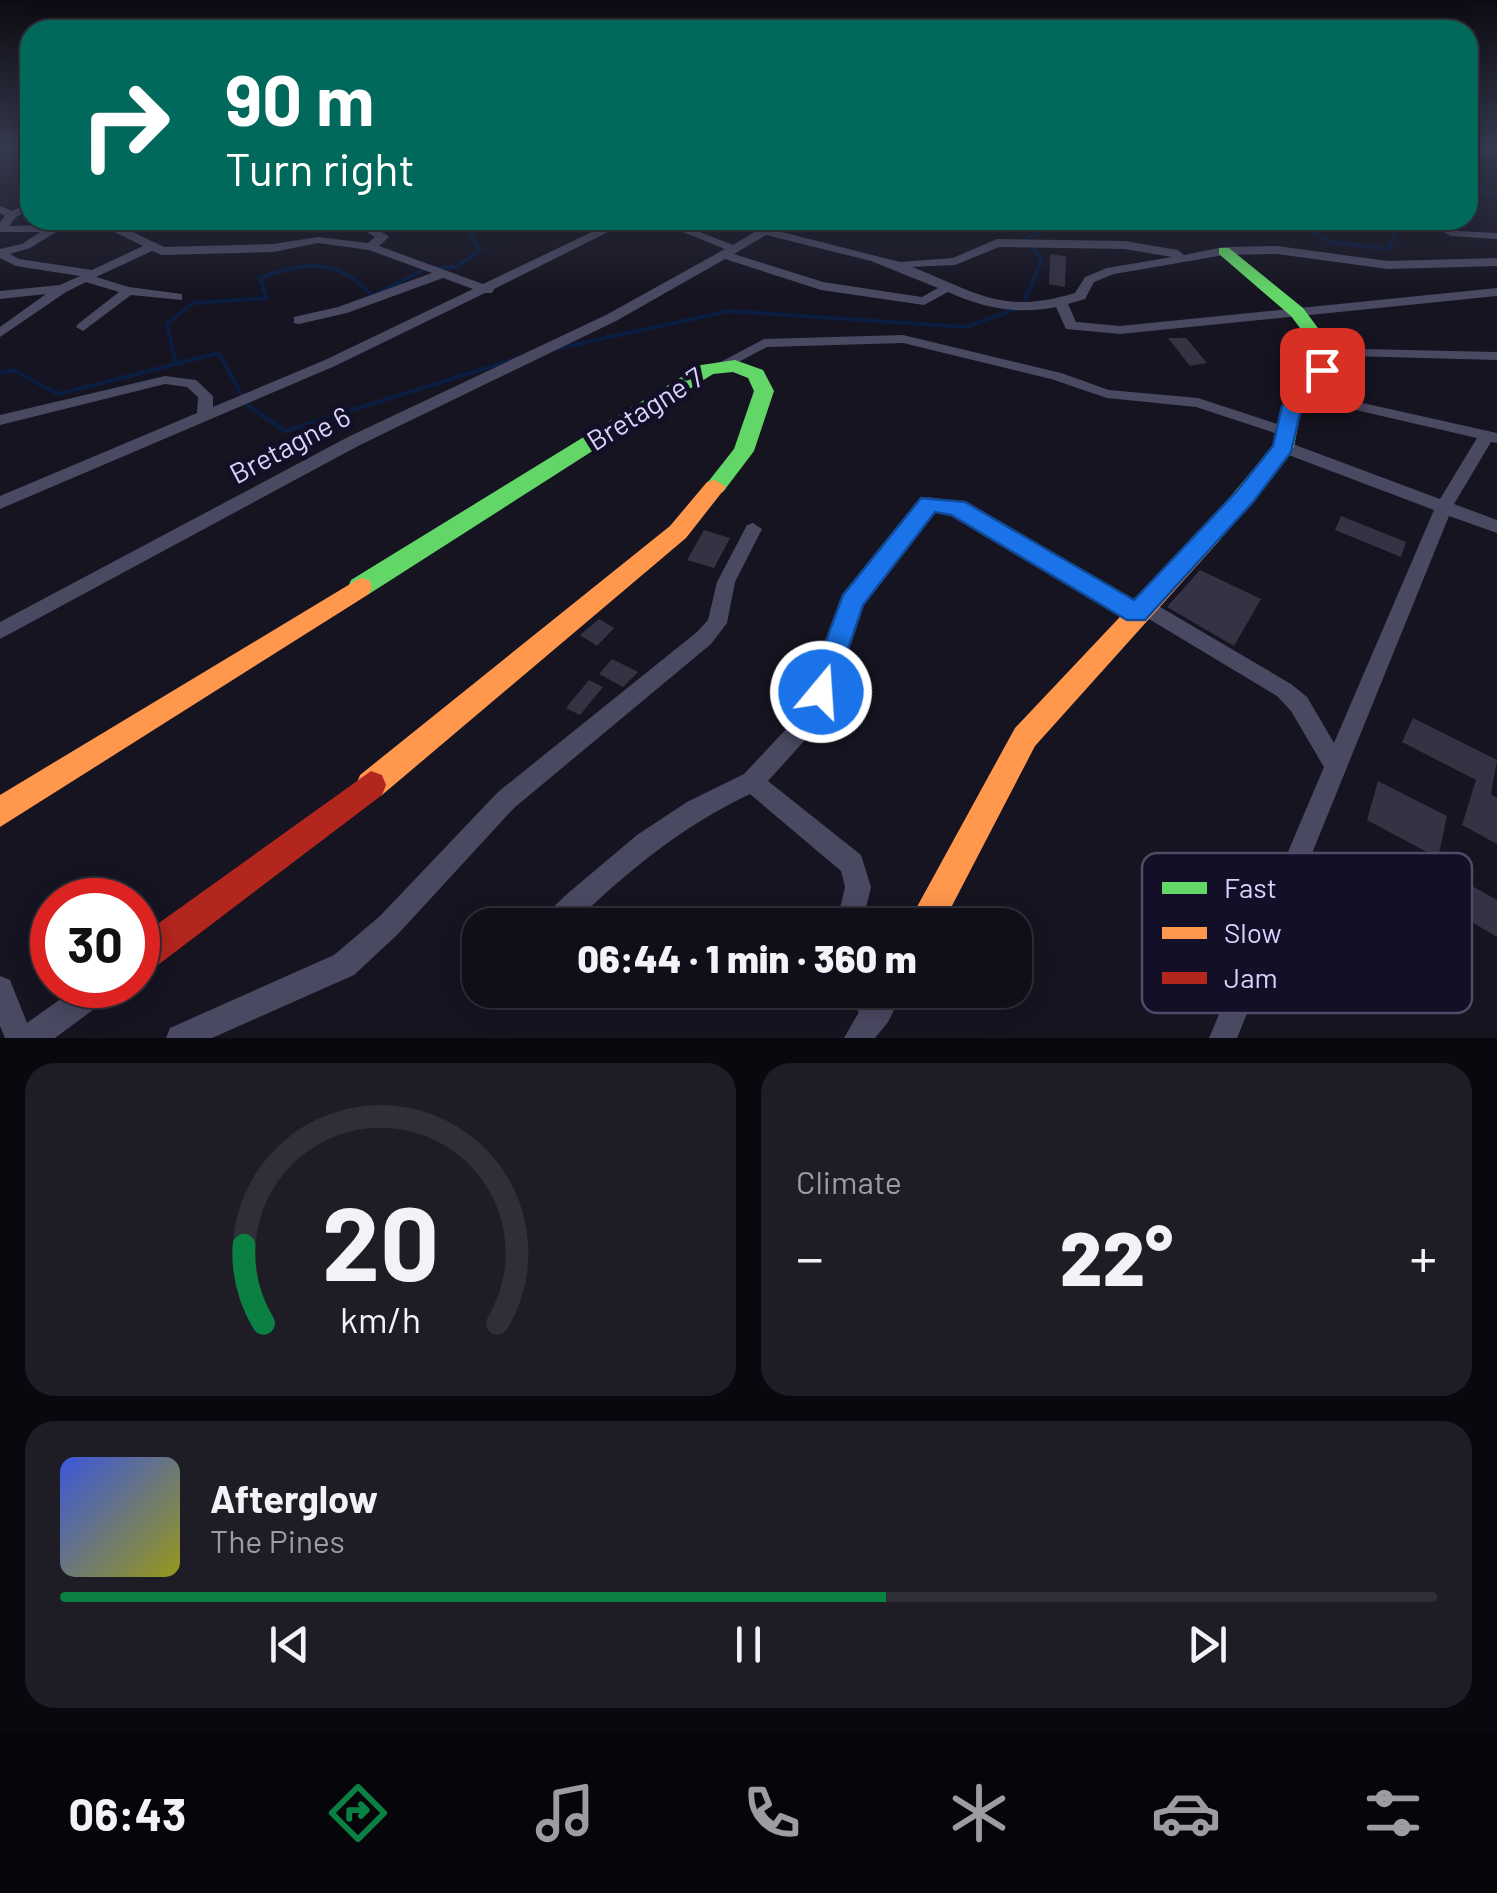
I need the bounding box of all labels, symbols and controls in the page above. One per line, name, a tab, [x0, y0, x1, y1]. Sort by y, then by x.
text: 90 m	[225, 56, 375, 140]
icon: right	[60, 60, 190, 190]
text: Turn right	[225, 141, 415, 195]
pin	[1280, 328, 1365, 413]
icon: arrive	[1295, 343, 1350, 398]
street label: Bretagne 7	[580, 359, 709, 457]
street label: Bretagne 6	[223, 398, 356, 490]
position arrow	[769, 640, 873, 744]
legend	[1142, 853, 1472, 1013]
text: Fast	[1224, 870, 1277, 904]
speed limit sign: 30	[30, 878, 160, 1008]
text: Slow	[1224, 915, 1282, 949]
text: 06:44 · 1 min · 360 m	[577, 935, 917, 981]
text: Jam	[1224, 960, 1278, 994]
text: Climate	[796, 1162, 902, 1200]
text: 20	[322, 1177, 439, 1302]
text: 22°	[1060, 1211, 1173, 1301]
text: −	[796, 1223, 824, 1289]
text: +	[1409, 1223, 1437, 1289]
text: km/h	[340, 1297, 421, 1340]
text: Afterglow	[210, 1475, 378, 1521]
text: The Pines	[210, 1521, 345, 1559]
icon: previous	[262, 1617, 317, 1672]
icon: pause	[721, 1617, 776, 1672]
icon: next	[1180, 1617, 1235, 1672]
icon: directions	[323, 1778, 393, 1848]
icon: music	[530, 1778, 600, 1848]
icon: phone	[737, 1778, 807, 1848]
icon: climate	[944, 1778, 1014, 1848]
icon: car	[1151, 1778, 1221, 1848]
icon: filters	[1358, 1778, 1428, 1848]
text: 06:43	[69, 1786, 186, 1840]

